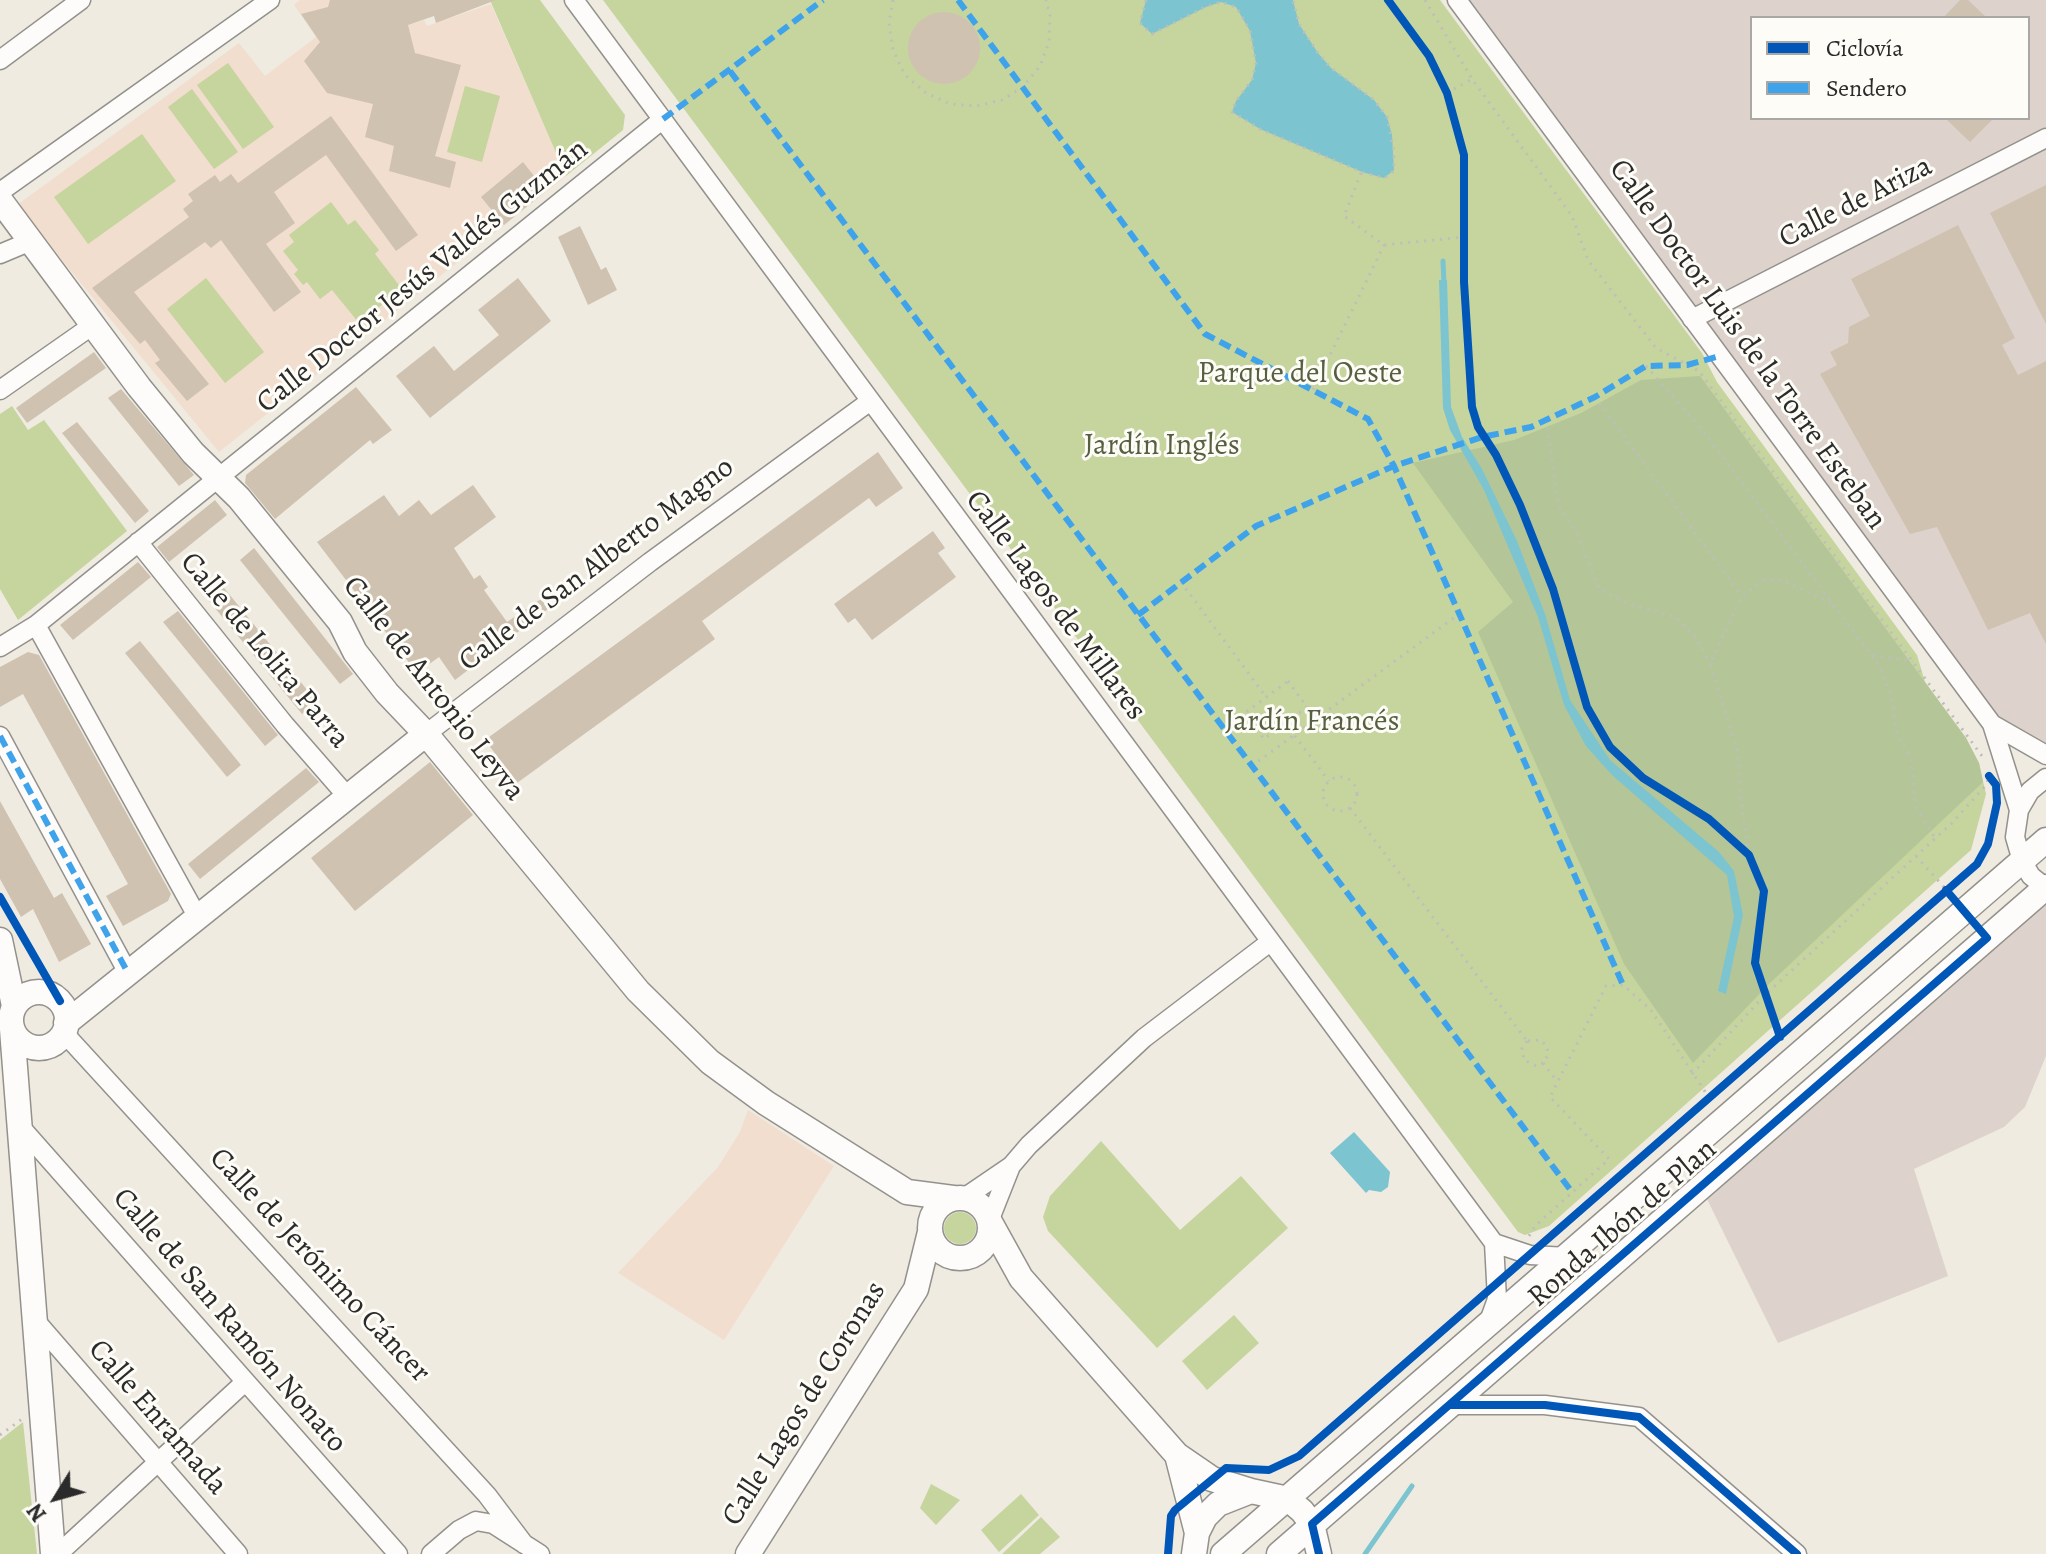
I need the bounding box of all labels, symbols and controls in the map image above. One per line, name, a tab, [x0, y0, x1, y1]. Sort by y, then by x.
legend	[1750, 16, 2030, 120]
text: Ciclovía	[1826, 32, 1904, 64]
text: Sendero	[1826, 72, 1907, 104]
street label: Calle Doctor Jesús Valdés Guzmán	[250, 132, 596, 422]
street label: Calle de Ariza	[1773, 149, 1939, 257]
street label: Calle Doctor Luis de la Torre Esteban	[1601, 153, 1893, 537]
park label: Parque del Oeste	[1198, 357, 1402, 393]
park label: Jardín Inglés	[1084, 429, 1240, 465]
street label: Calle de San Alberto Magno	[453, 450, 741, 680]
street label: Calle Lagos de Millares	[957, 484, 1153, 728]
street label: Calle de Lolita Parra	[172, 546, 356, 756]
street label: Calle de Antonio Leyva	[334, 570, 532, 808]
park label: Jardín Francés	[1224, 705, 1400, 741]
street label: Ronda Ibón de Plan	[1521, 1132, 1725, 1316]
street label: Calle de Jerónimo Cáncer	[201, 1141, 437, 1391]
street label: Calle de San Ramón Nonato	[104, 1181, 354, 1461]
street label: Calle Lagos de Coronas	[715, 1275, 895, 1533]
street label: Calle Enramada	[80, 1333, 234, 1503]
north arrow	[16, 1458, 96, 1538]
text: N	[20, 1497, 54, 1528]

